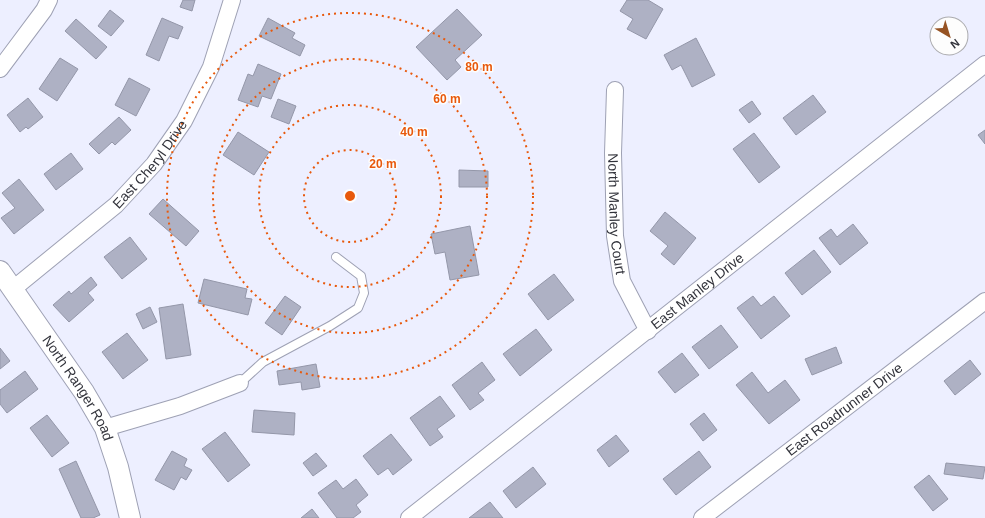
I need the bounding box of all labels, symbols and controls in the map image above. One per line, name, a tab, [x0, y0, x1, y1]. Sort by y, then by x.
north arrow	[929, 16, 969, 56]
text: N	[948, 37, 962, 51]
text: 80 m	[465, 60, 493, 74]
text: 60 m	[433, 92, 461, 106]
street label: East Cheryl Drive	[109, 117, 190, 211]
text: 40 m	[400, 125, 428, 139]
street label: North Manley Court	[605, 153, 629, 276]
text: 20 m	[369, 157, 397, 171]
centre of rings	[343, 189, 357, 203]
street label: East Manley Drive	[648, 249, 747, 332]
street label: North Ranger Road	[39, 332, 117, 443]
street label: East Roadrunner Drive	[783, 359, 906, 459]

